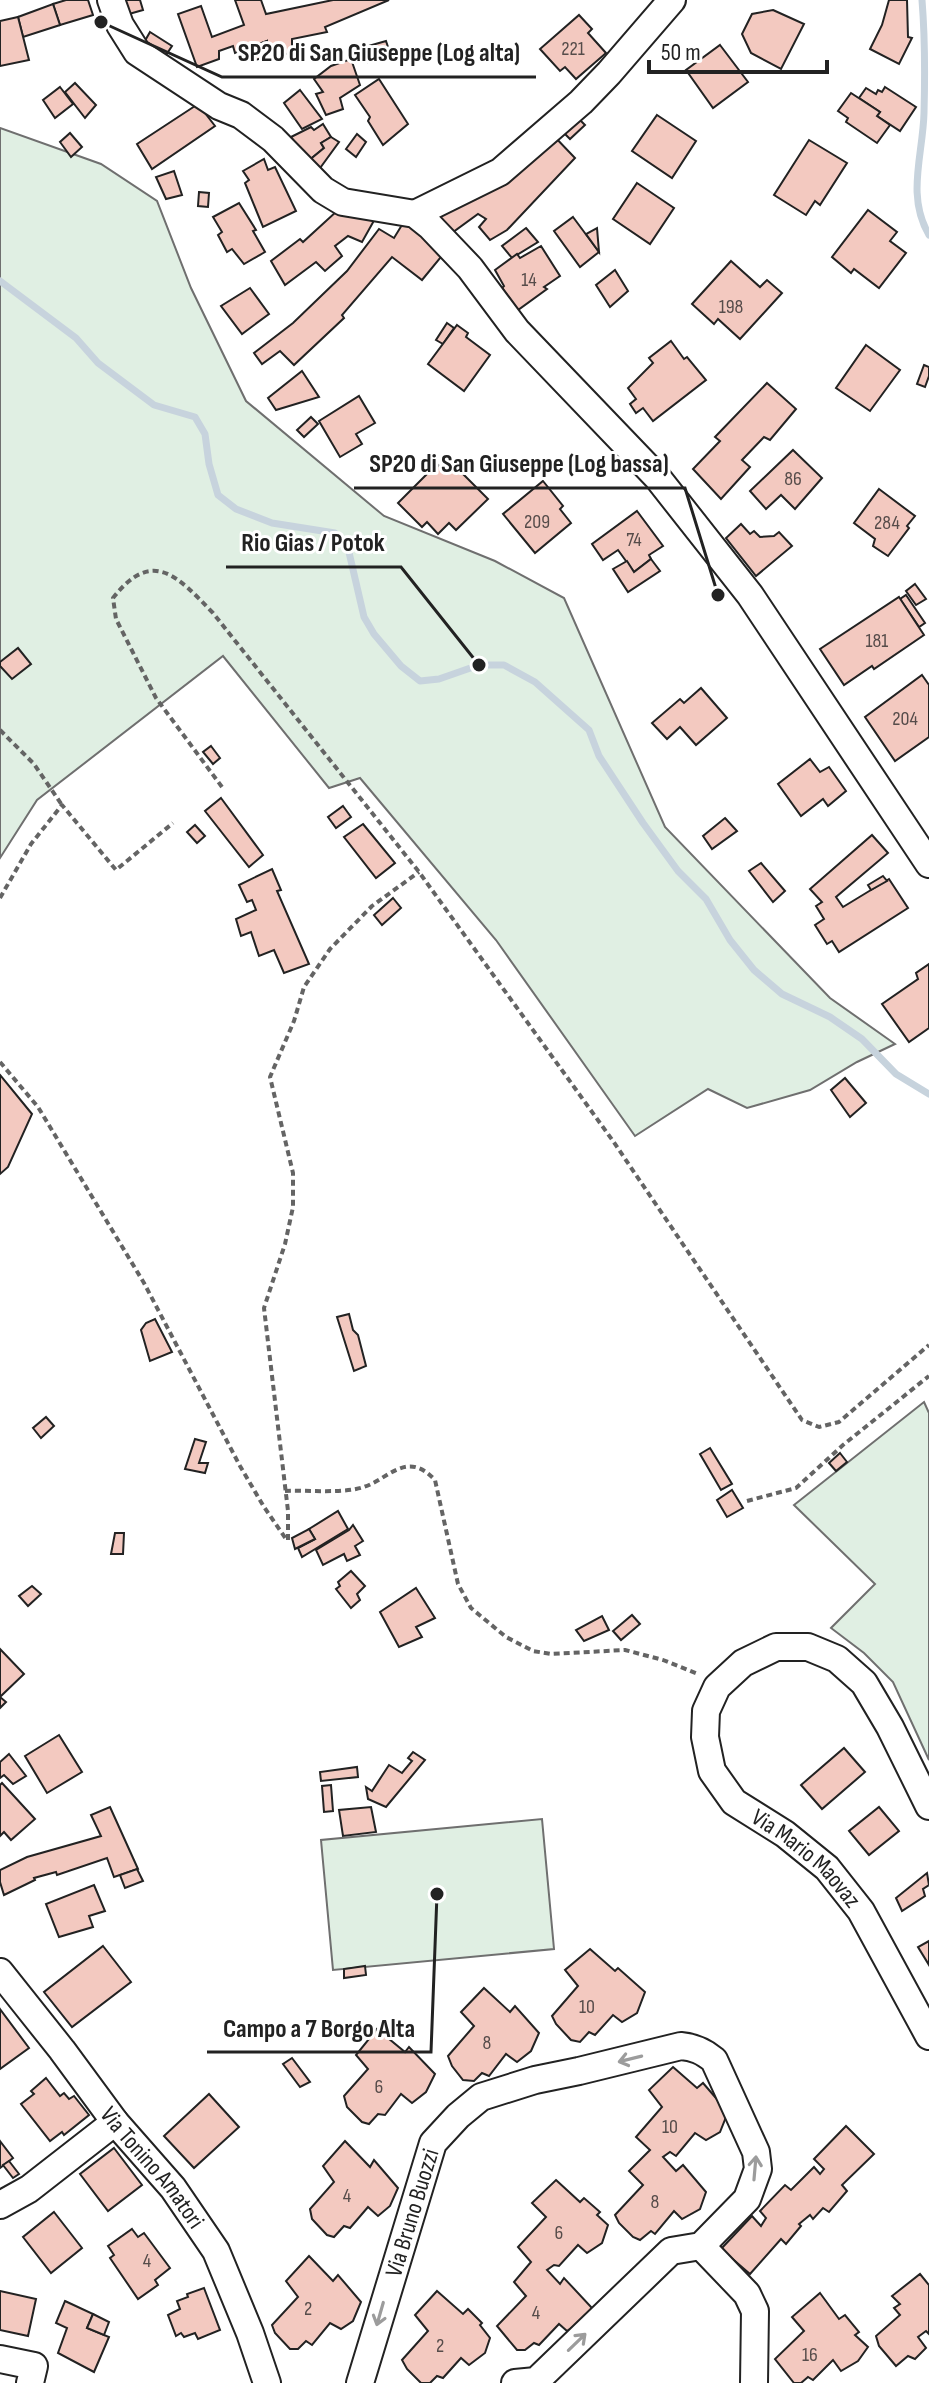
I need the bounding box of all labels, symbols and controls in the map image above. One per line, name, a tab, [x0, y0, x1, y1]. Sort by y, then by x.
scale bar	[649, 24, 827, 74]
callout: SP20 di San Giuseppe (Log alta)	[222, 27, 536, 77]
house number: 221	[561, 37, 585, 61]
text: SP20 di San Giuseppe (Log alta)	[238, 38, 520, 69]
text: 50 m	[661, 38, 701, 67]
house number: 14	[521, 268, 537, 292]
house number: 198	[719, 295, 743, 319]
callout: SP20 di San Giuseppe (Log bassa)	[354, 438, 685, 488]
text: SP20 di San Giuseppe (Log bassa)	[369, 449, 669, 480]
house number: 86	[784, 467, 802, 491]
house number: 209	[524, 510, 550, 534]
house number: 284	[874, 511, 900, 535]
callout: Rio Gias / Potok	[226, 517, 401, 567]
text: Rio Gias / Potok	[241, 528, 385, 559]
house number: 74	[626, 528, 642, 552]
house number: 181	[866, 629, 888, 653]
house number: 204	[892, 707, 918, 731]
street label: Via Mario Maovaz	[746, 1803, 867, 1914]
house number: 10	[579, 1995, 595, 2019]
callout: Campo a 7 Borgo Alta	[207, 2002, 431, 2052]
text: Campo a 7 Borgo Alta	[223, 2014, 415, 2045]
house number: 8	[483, 2031, 491, 2055]
one-way arrow	[618, 2052, 643, 2067]
house number: 6	[375, 2075, 383, 2099]
street label: Via Tonino Amatori	[94, 2101, 210, 2234]
house number: 10	[662, 2115, 678, 2139]
street label: Via Bruno Buozzi	[379, 2145, 445, 2280]
one-way arrow	[748, 2155, 763, 2181]
house number: 4	[343, 2184, 351, 2208]
house number: 8	[651, 2190, 659, 2214]
house number: 6	[555, 2221, 563, 2245]
house number: 4	[143, 2249, 151, 2273]
house number: 2	[304, 2297, 312, 2321]
one-way arrow	[372, 2301, 387, 2327]
house number: 4	[532, 2301, 540, 2325]
one-way arrow	[567, 2333, 586, 2352]
house number: 2	[436, 2334, 444, 2358]
house number: 16	[802, 2343, 818, 2367]

